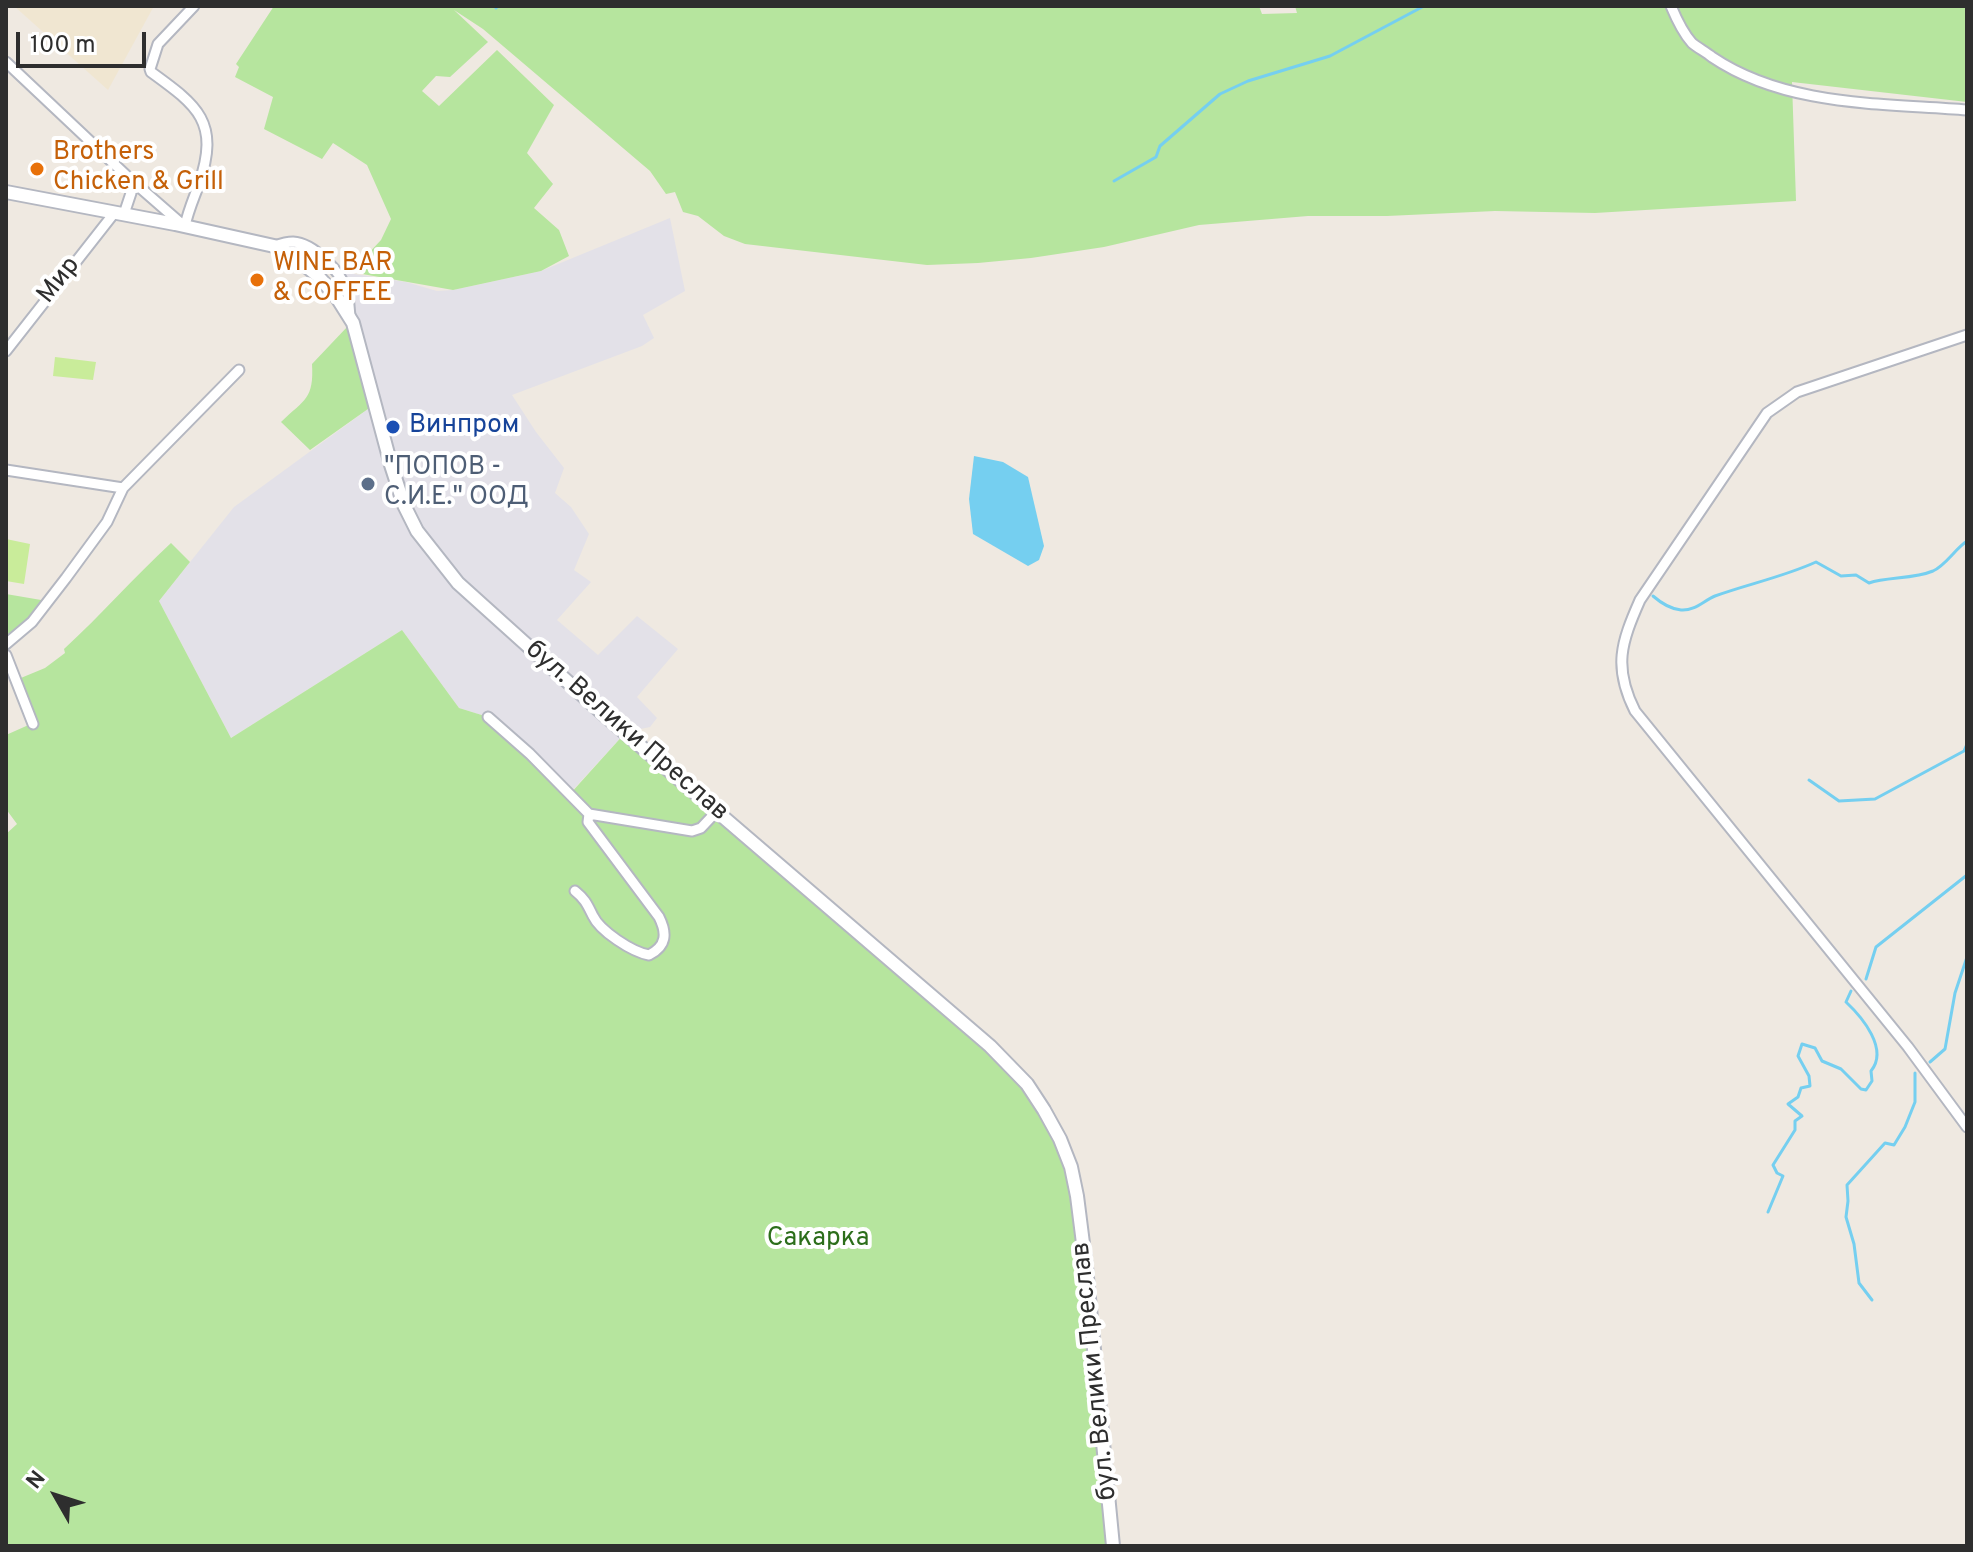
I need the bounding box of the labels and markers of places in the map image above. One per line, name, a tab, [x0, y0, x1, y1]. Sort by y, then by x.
place label: Brothers Chicken & Grill	[53, 138, 224, 200]
marker: Brothers Chicken & Grill	[28, 160, 46, 178]
place label: WINE BAR & COFFEE	[273, 249, 393, 310]
marker: WINE BAR & COFFEE	[248, 271, 266, 289]
place label: Винпром	[409, 411, 519, 443]
marker: Винпром	[384, 418, 402, 436]
place label: "ПОПОВ - С.И.Е." ООД	[384, 453, 529, 514]
marker: "ПОПОВ - С.И.Е." ООД	[359, 475, 377, 493]

